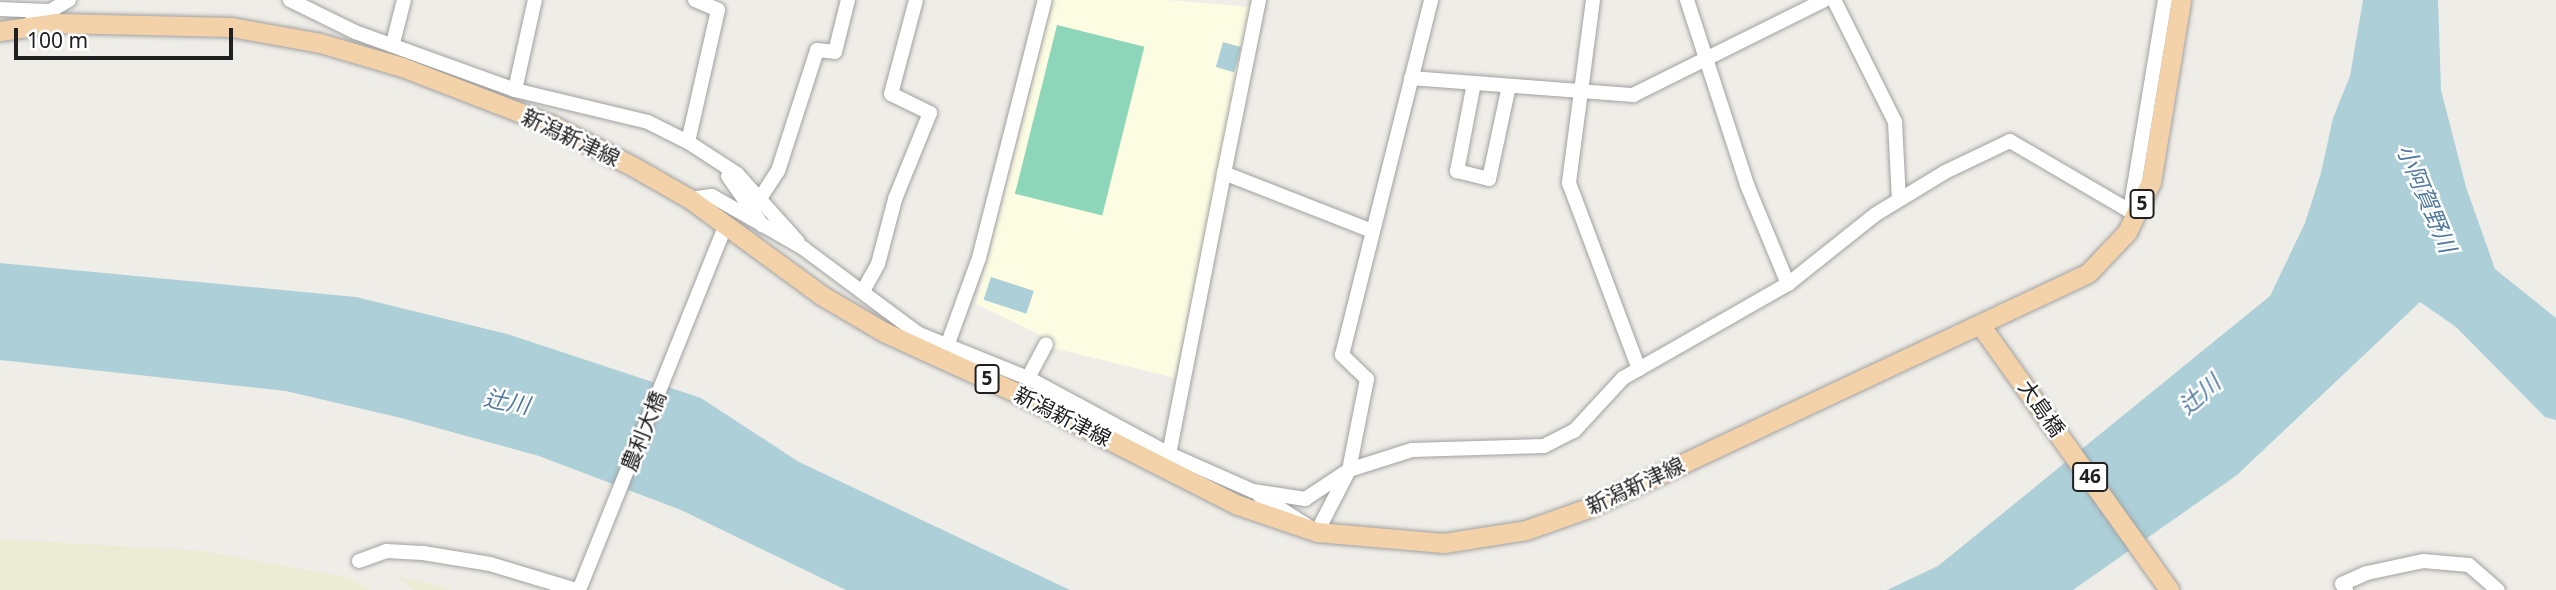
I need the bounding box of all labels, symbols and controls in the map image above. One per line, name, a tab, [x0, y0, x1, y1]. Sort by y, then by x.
scale bar	[18, 14, 236, 58]
text: 100 m	[27, 26, 88, 54]
street label: 新潟新津線	[518, 103, 624, 171]
water label: 小阿賀野川	[2392, 140, 2462, 256]
road number: 5	[2128, 188, 2156, 220]
road number: 5	[973, 364, 1001, 394]
water label: 辻川	[2173, 368, 2225, 420]
street label: 大島橋	[2014, 375, 2070, 441]
street label: 新潟新津線	[1011, 381, 1115, 451]
water label: 辻川	[482, 383, 532, 419]
street label: 農利大橋	[616, 387, 670, 475]
street label: 新潟新津線	[1582, 451, 1688, 519]
road number: 46	[2071, 462, 2109, 492]

